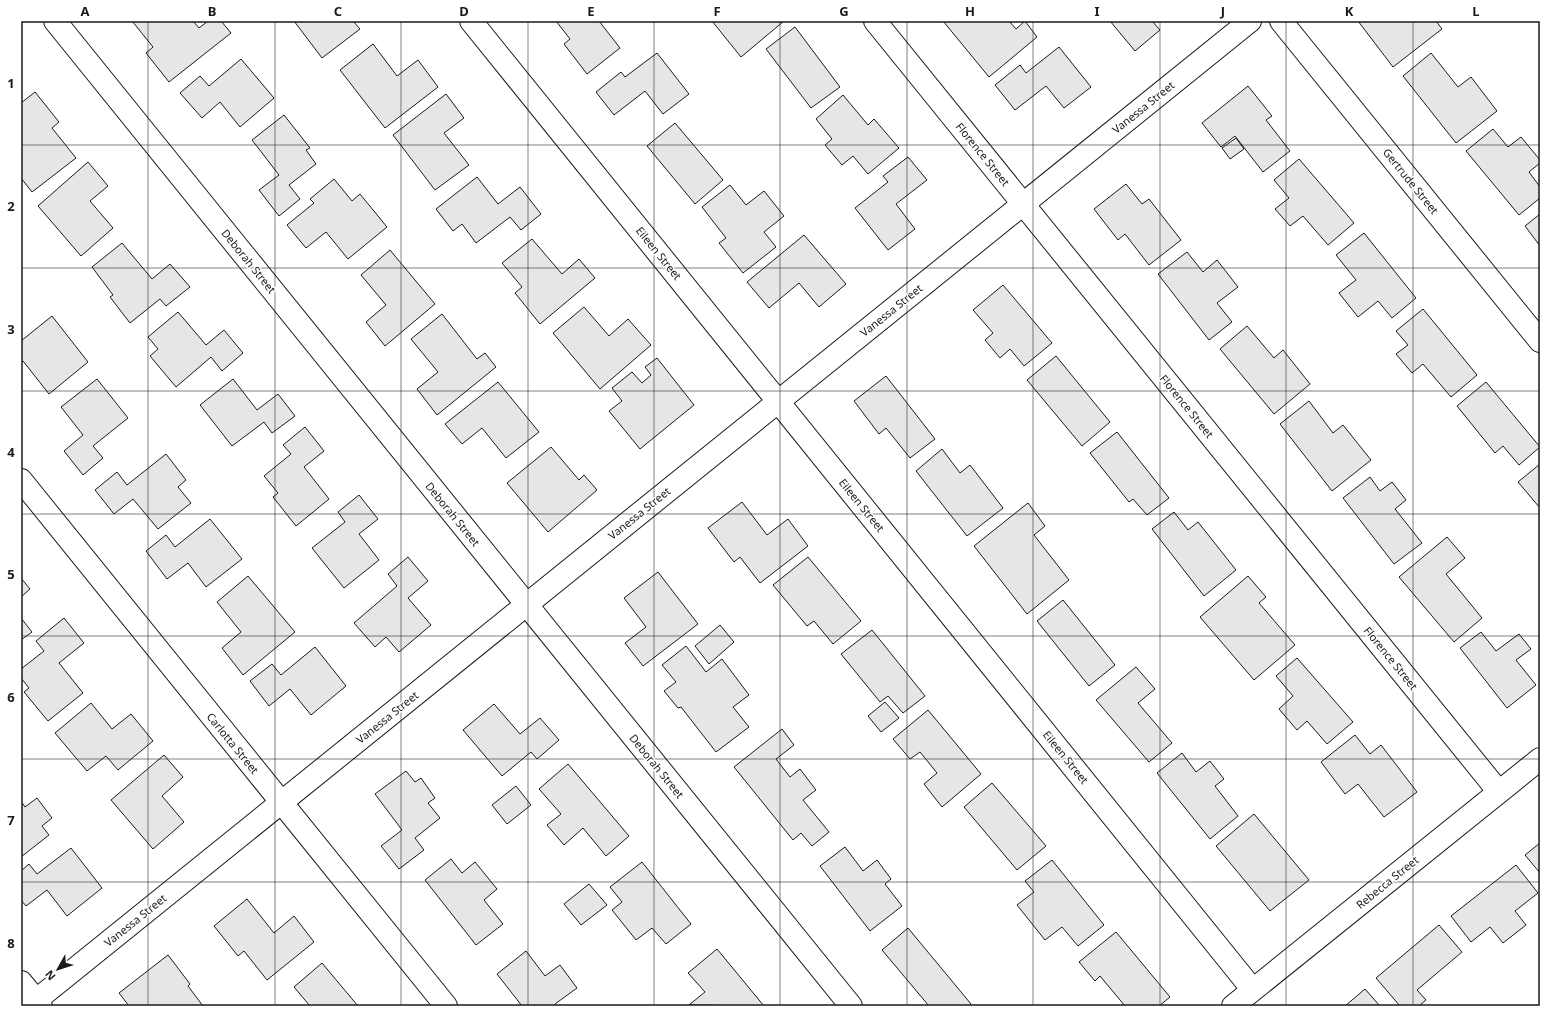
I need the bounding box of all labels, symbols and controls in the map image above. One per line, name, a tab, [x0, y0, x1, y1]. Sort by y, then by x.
text: A	[81, 2, 90, 20]
text: B	[208, 2, 216, 20]
text: C	[334, 2, 342, 20]
text: D	[459, 2, 469, 20]
text: E	[587, 2, 595, 20]
text: F	[713, 2, 721, 20]
text: G	[839, 2, 849, 20]
text: H	[965, 2, 975, 20]
text: I	[1094, 2, 1100, 20]
text: J	[1220, 2, 1225, 20]
text: K	[1345, 2, 1354, 20]
text: L	[1472, 2, 1480, 20]
text: 1	[7, 74, 15, 92]
street label: Vanessa Street	[1109, 77, 1177, 137]
street label: Florence Street	[953, 119, 1013, 189]
street label: Gertrude Street	[1380, 145, 1442, 217]
text: 2	[7, 197, 15, 215]
street label: Eileen Street	[633, 223, 685, 283]
street label: Deborah Street	[218, 226, 280, 296]
street label: Vanessa Street	[857, 280, 925, 340]
text: 3	[7, 320, 15, 338]
street label: Florence Street	[1157, 371, 1217, 441]
text: 4	[7, 443, 15, 461]
street label: Eileen Street	[836, 475, 888, 535]
street label: Deborah Street	[422, 479, 484, 549]
street label: Vanessa Street	[605, 483, 673, 543]
text: 5	[7, 565, 15, 583]
street label: Florence Street	[1361, 623, 1421, 693]
street label: Vanessa Street	[353, 687, 421, 747]
text: 6	[7, 688, 15, 706]
street label: Carlotta Street	[204, 709, 262, 777]
street label: Eileen Street	[1040, 727, 1092, 787]
street label: Deborah Street	[626, 731, 688, 801]
text: 7	[7, 811, 15, 829]
street label: Rebecca Street	[1353, 852, 1421, 912]
street label: Vanessa Street	[101, 890, 169, 950]
text: 8	[7, 934, 15, 952]
north arrow	[38, 949, 78, 989]
text: N	[41, 967, 58, 984]

